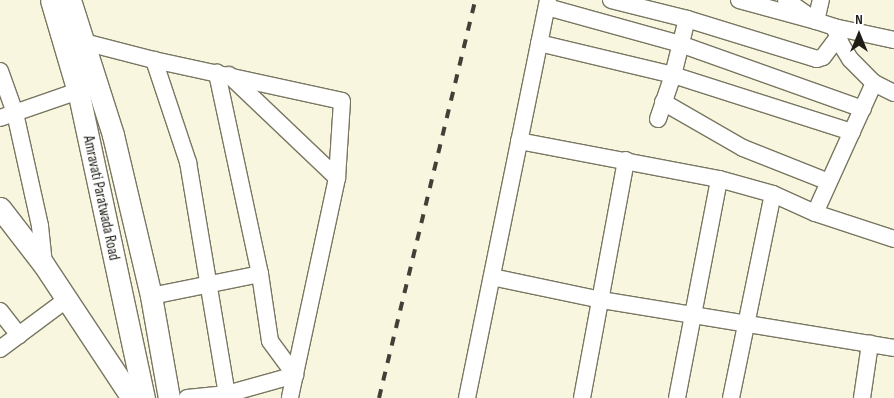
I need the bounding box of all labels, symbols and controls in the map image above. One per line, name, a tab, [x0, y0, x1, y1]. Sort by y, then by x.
north arrow	[834, 10, 884, 60]
text: N	[855, 11, 863, 28]
street label: Amravati Paratwada Road	[79, 134, 123, 262]

